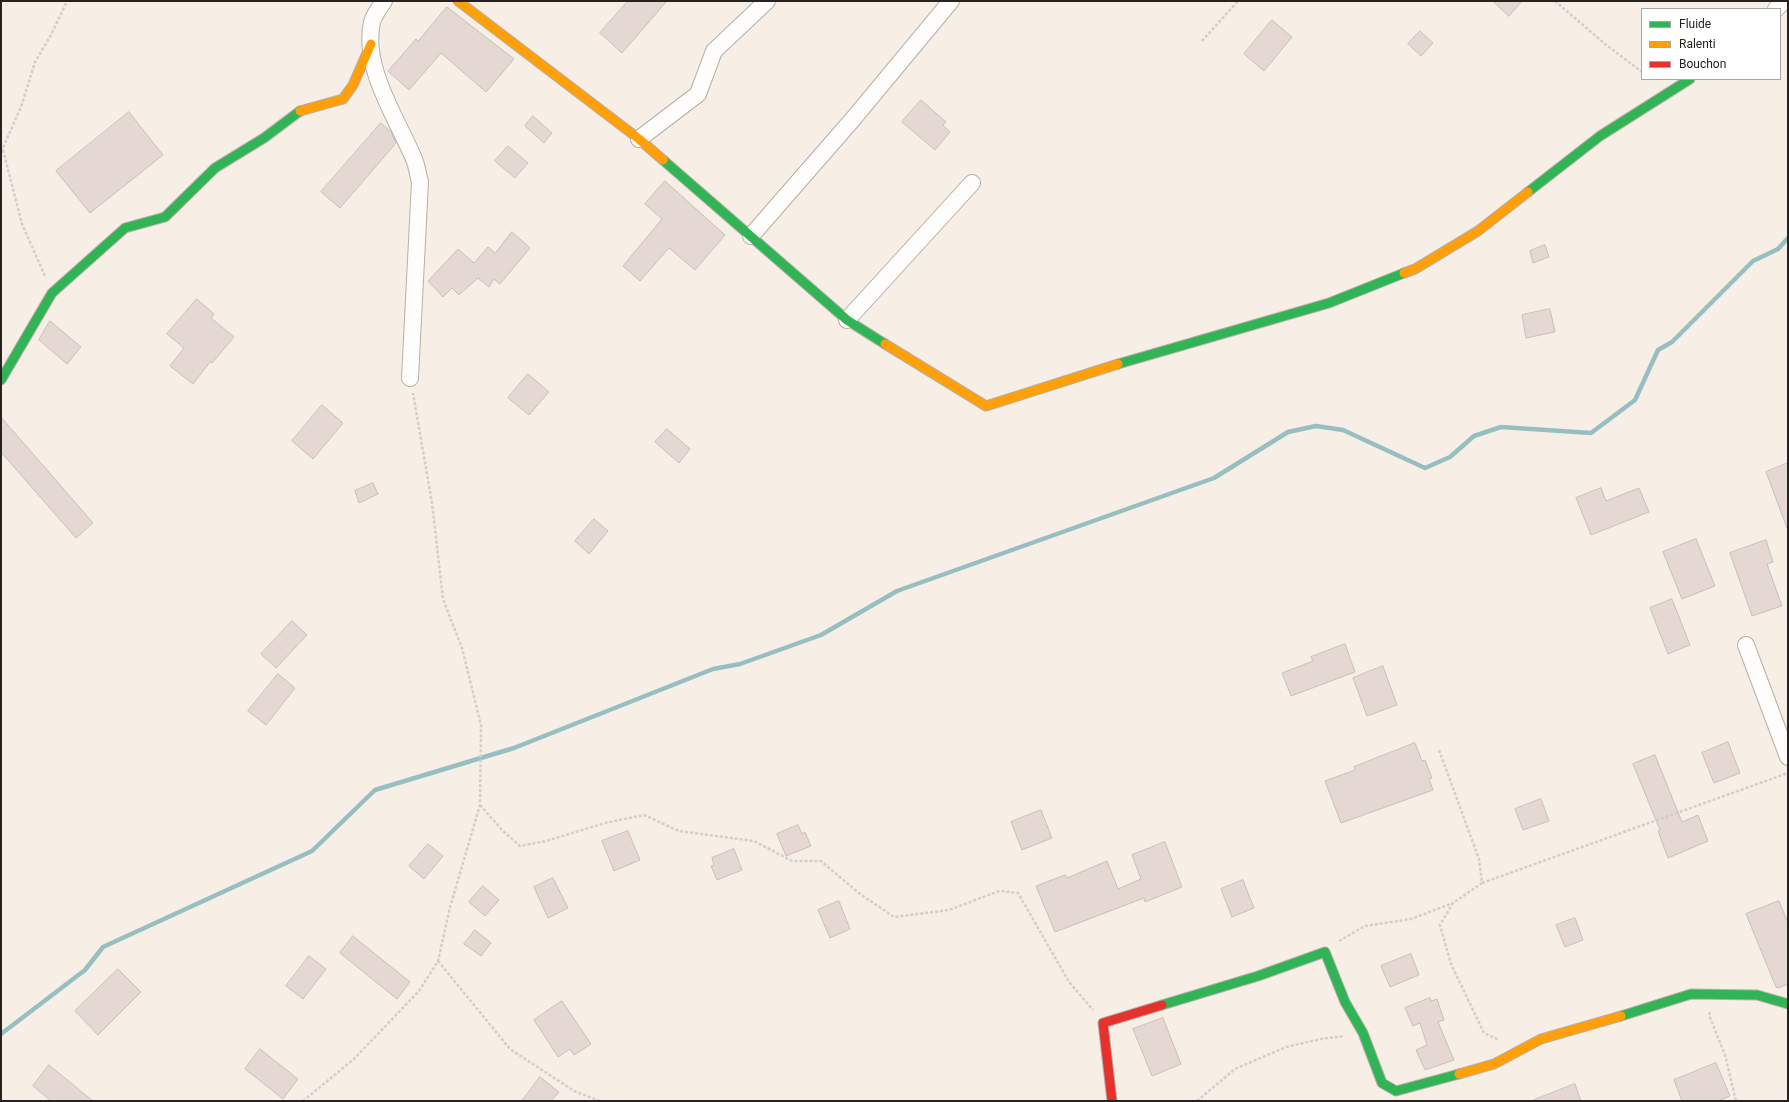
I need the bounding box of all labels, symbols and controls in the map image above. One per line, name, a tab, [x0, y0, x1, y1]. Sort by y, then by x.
legend	[1641, 8, 1781, 80]
text: Fluide	[1679, 17, 1711, 31]
text: Ralenti	[1679, 37, 1716, 51]
text: Bouchon	[1679, 57, 1726, 71]

